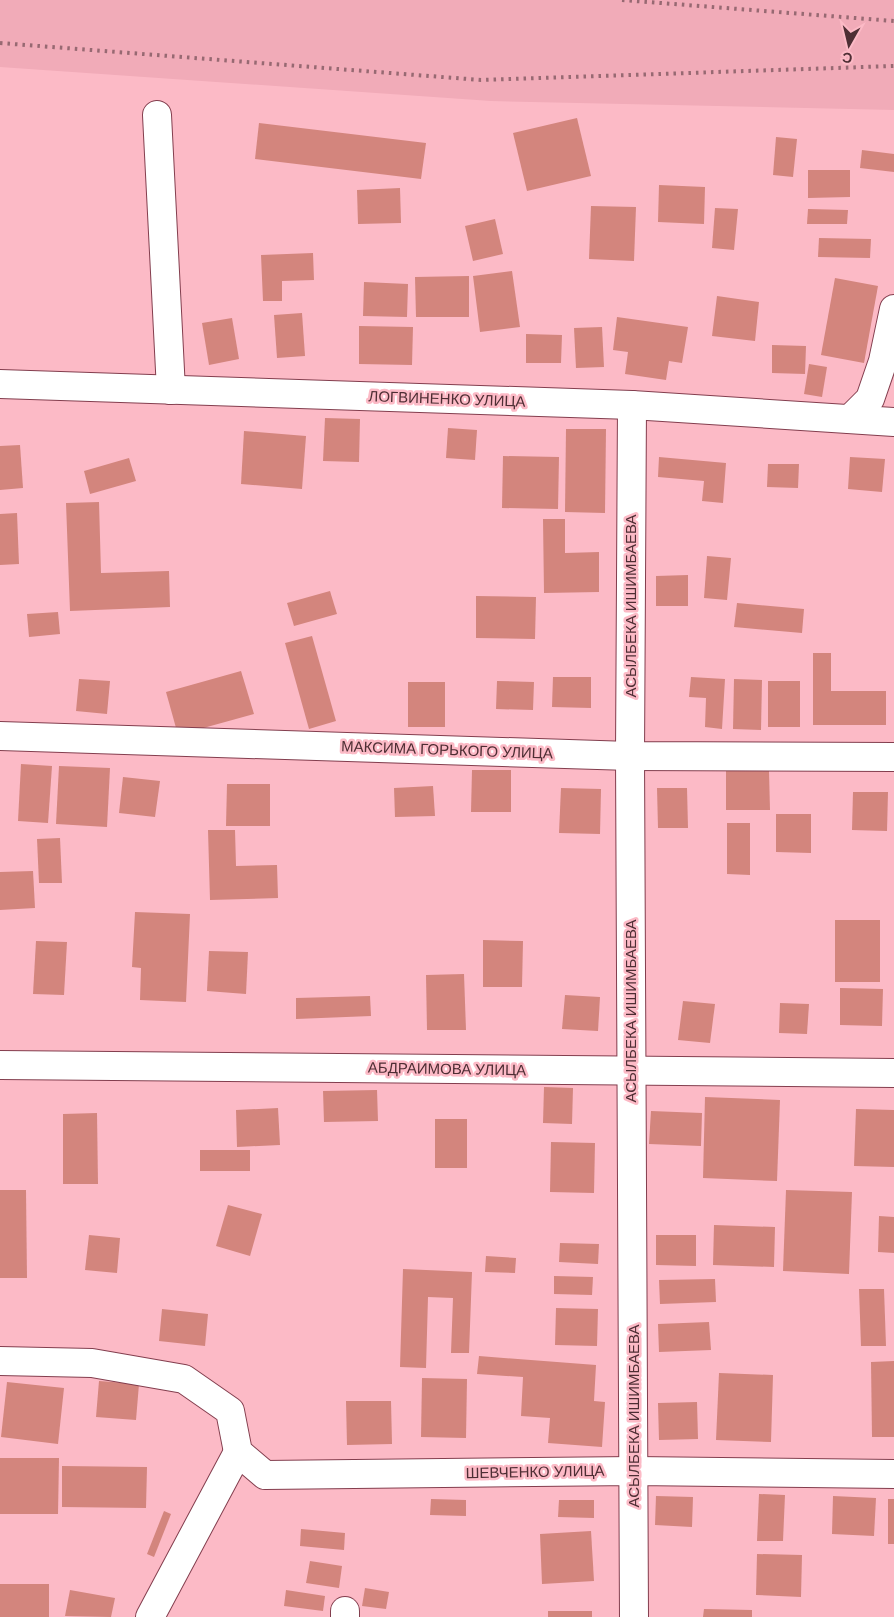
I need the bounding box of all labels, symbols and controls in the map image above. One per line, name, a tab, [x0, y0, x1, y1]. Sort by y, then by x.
north arrow	[824, 20, 874, 70]
text: С	[841, 48, 853, 67]
street label: ЛОГВИНЕНКО УЛИЦА	[368, 386, 526, 412]
street label: АСЫЛБЕКА ИШИМБАЕВА	[621, 514, 641, 698]
street label: МАКСИМА ГОРЬКОГО УЛИЦА	[341, 736, 553, 764]
street label: АСЫЛБЕКА ИШИМБАЕВА	[621, 919, 641, 1103]
street label: АБДРАИМОВА УЛИЦА	[368, 1058, 526, 1080]
street label: АСЫЛБЕКА ИШИМБАЕВА	[624, 1324, 644, 1508]
street label: ШЕВЧЕНКО УЛИЦА	[465, 1461, 605, 1483]

